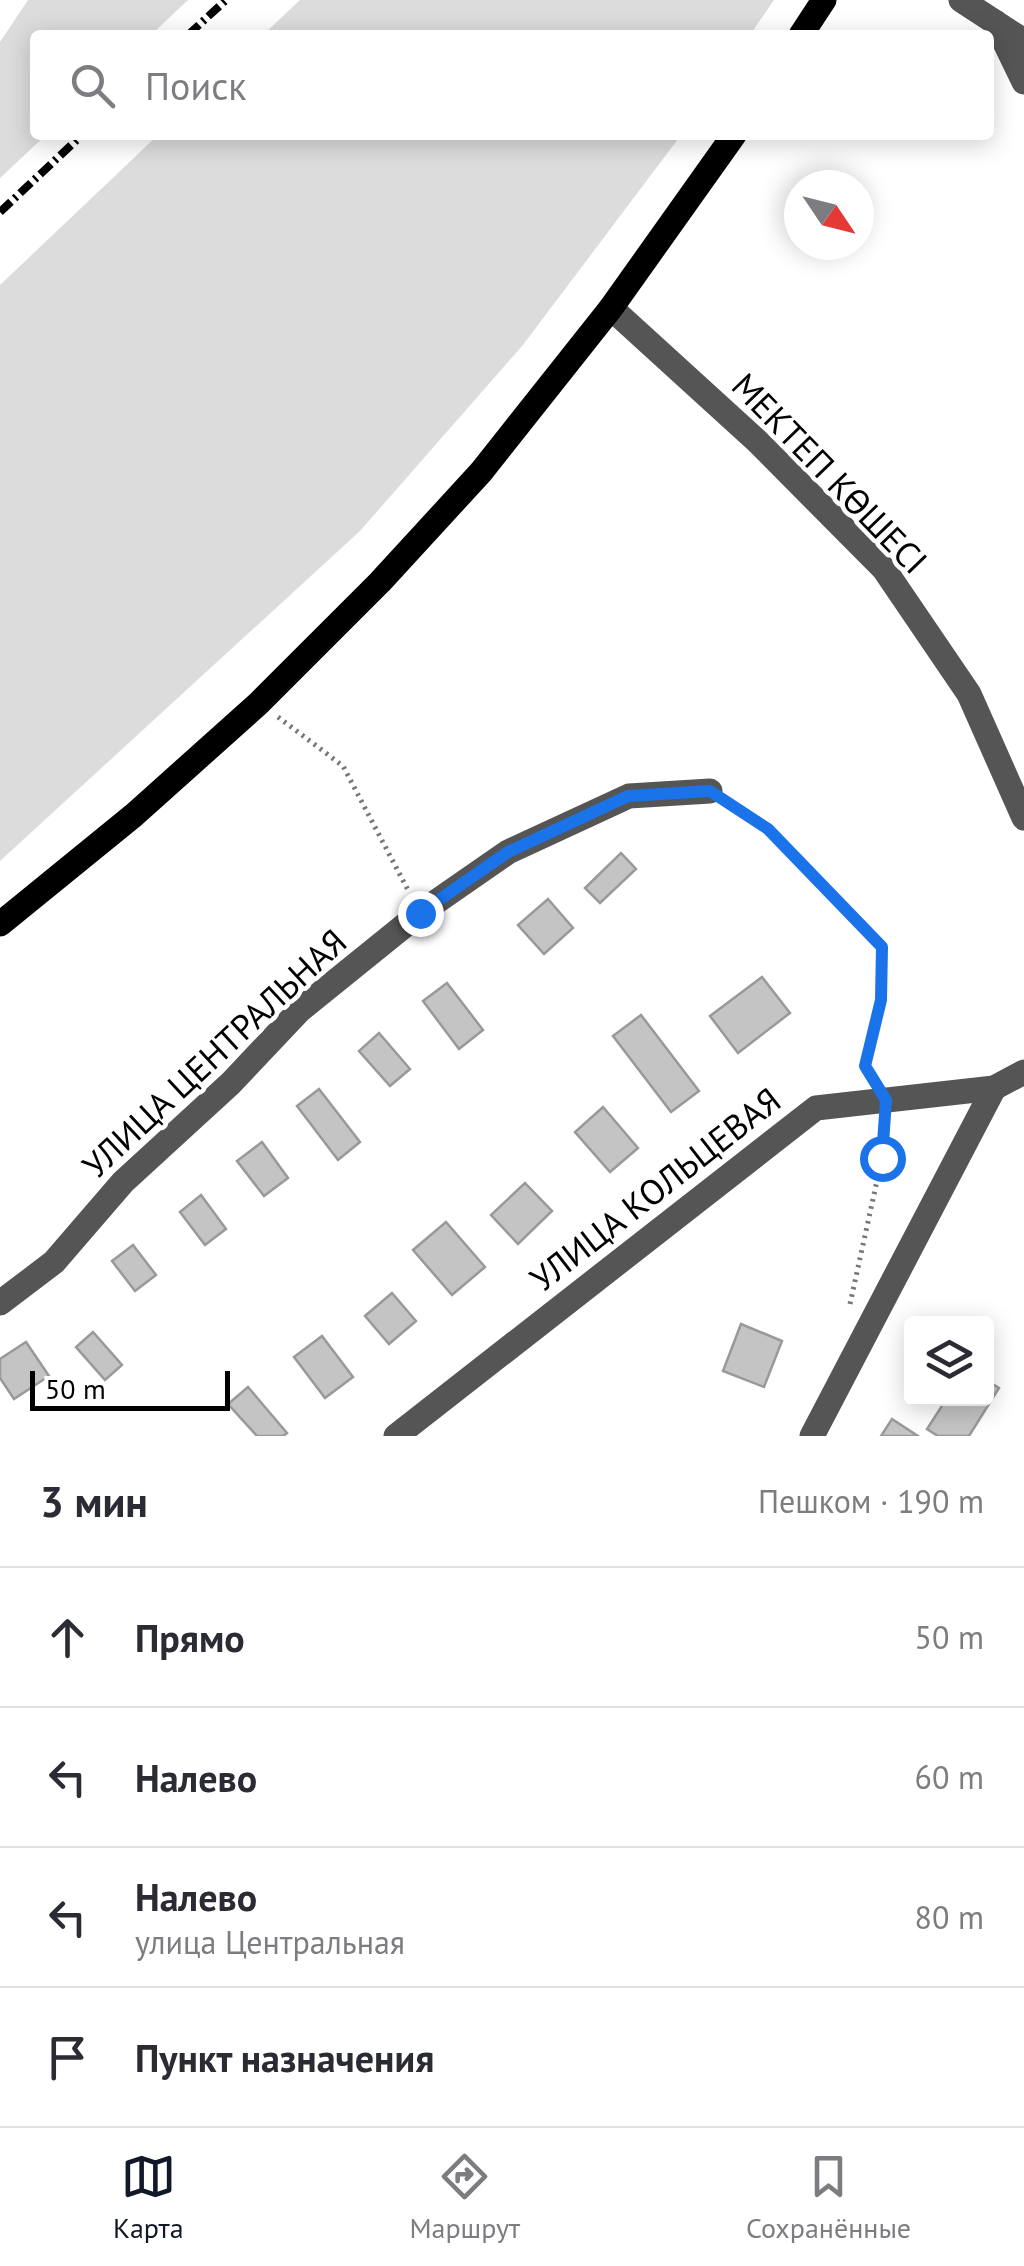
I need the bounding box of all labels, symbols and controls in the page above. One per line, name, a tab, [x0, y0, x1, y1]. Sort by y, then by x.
search box	[30, 30, 994, 140]
icon: search	[65, 58, 120, 113]
text: Поиск	[145, 61, 246, 110]
north arrow	[784, 170, 874, 260]
street label: МЕКТЕП КӨШЕСІ	[722, 363, 938, 583]
route end	[398, 891, 444, 937]
street label: УЛИЦА ЦЕНТРАЛЬНАЯ	[72, 919, 356, 1187]
street label: УЛИЦА КОЛЬЦЕВАЯ	[520, 1077, 790, 1301]
route start	[860, 1136, 906, 1182]
map controls	[904, 1316, 994, 1406]
button: layers	[904, 1316, 994, 1406]
scale bar	[30, 1366, 230, 1410]
text: 50 m	[45, 1370, 106, 1407]
text: 3 мин	[40, 1474, 148, 1529]
text: Пешком · 190 m	[758, 1480, 984, 1522]
icon: ahead	[40, 1610, 95, 1665]
text: Прямо	[135, 1613, 245, 1662]
text: 50 m	[915, 1616, 984, 1658]
icon: left	[40, 1750, 95, 1805]
text: Налево	[135, 1753, 257, 1802]
text: 60 m	[915, 1756, 984, 1798]
text: Налево	[135, 1872, 257, 1921]
icon: left	[40, 1890, 95, 1945]
text: 80 m	[915, 1896, 984, 1938]
text: улица Центральная	[135, 1921, 405, 1963]
icon: arrive	[40, 2030, 95, 2085]
text: Пункт назначения	[135, 2033, 434, 2082]
tab: Карта	[113, 2149, 184, 2246]
tab: Маршрут	[409, 2149, 520, 2246]
tab: Сохранённые	[746, 2149, 911, 2246]

